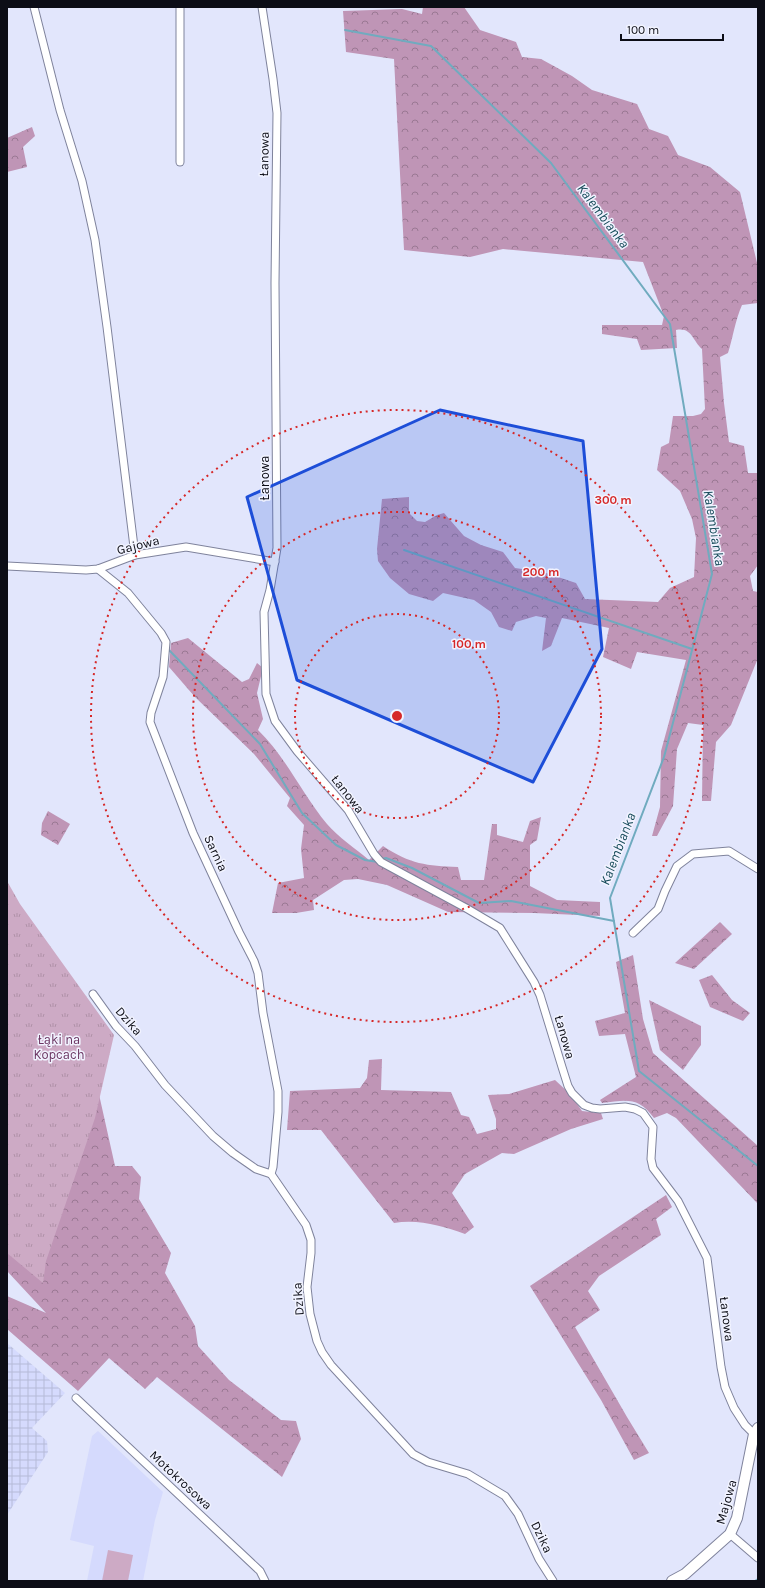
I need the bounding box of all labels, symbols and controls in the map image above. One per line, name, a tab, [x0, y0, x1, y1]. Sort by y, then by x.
scale bar	[621, 16, 723, 42]
text: 100 m	[627, 23, 659, 37]
street label: Łanowa	[256, 131, 272, 177]
water label: Kalembianka	[573, 180, 633, 252]
street label: Łanowa	[257, 456, 272, 500]
water label: Kalembianka	[700, 489, 728, 567]
text: 300 m	[594, 493, 632, 507]
street label: Gajowa	[115, 532, 161, 558]
text: 200 m	[523, 565, 559, 579]
text: 100 m	[452, 637, 486, 651]
centre of rings	[390, 709, 404, 723]
street label: Łanowa	[328, 772, 368, 816]
water label: Kalembianka	[596, 810, 640, 888]
street label: Sarnia	[201, 832, 231, 874]
street label: Dzika	[112, 1004, 146, 1038]
street label: Łanowa	[552, 1013, 578, 1061]
park label: Łąki na Kopcach	[33, 1032, 85, 1062]
street label: Dzika	[289, 1282, 307, 1316]
street label: Łanowa	[717, 1296, 737, 1342]
street label: Motokrosowa	[147, 1447, 215, 1513]
street label: Majowa	[712, 1478, 740, 1526]
street label: Dzika	[528, 1519, 556, 1555]

